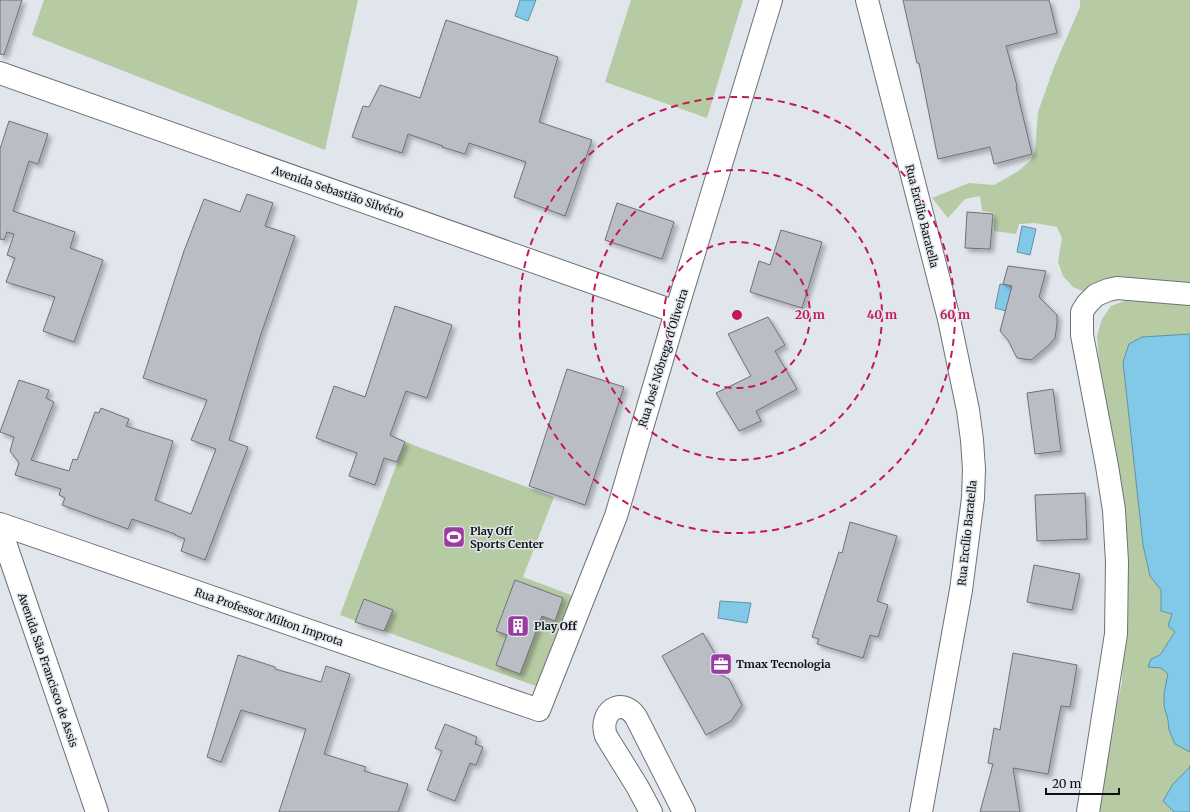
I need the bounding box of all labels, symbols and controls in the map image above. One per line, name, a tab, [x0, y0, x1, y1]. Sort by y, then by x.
street label: Avenida Sebastião Silvério	[269, 163, 406, 221]
street label: Rua Ercílio Baratella	[902, 163, 942, 269]
street label: Rua José Nóbrega d'Oliveira	[635, 287, 691, 429]
text: 20 m	[795, 307, 825, 322]
text: 40 m	[867, 307, 897, 322]
text: 60 m	[940, 307, 970, 322]
centre of rings	[730, 308, 744, 322]
street label: Rua Ercílio Baratella	[954, 479, 980, 587]
sports icon: Play Off Sports Center	[441, 524, 467, 550]
place label: Play Off Sports Center	[470, 524, 544, 551]
street label: Rua Professor Milton Improta	[193, 585, 345, 649]
street label: Avenida São Francisco de Assis	[15, 590, 81, 749]
building icon: Play Off	[505, 613, 531, 639]
place label: Play Off	[534, 619, 577, 633]
office icon: Tmax Tecnologia	[708, 651, 734, 677]
place label: Tmax Tecnologia	[736, 657, 831, 671]
scale bar	[1046, 770, 1119, 796]
text: 20 m	[1052, 776, 1081, 791]

